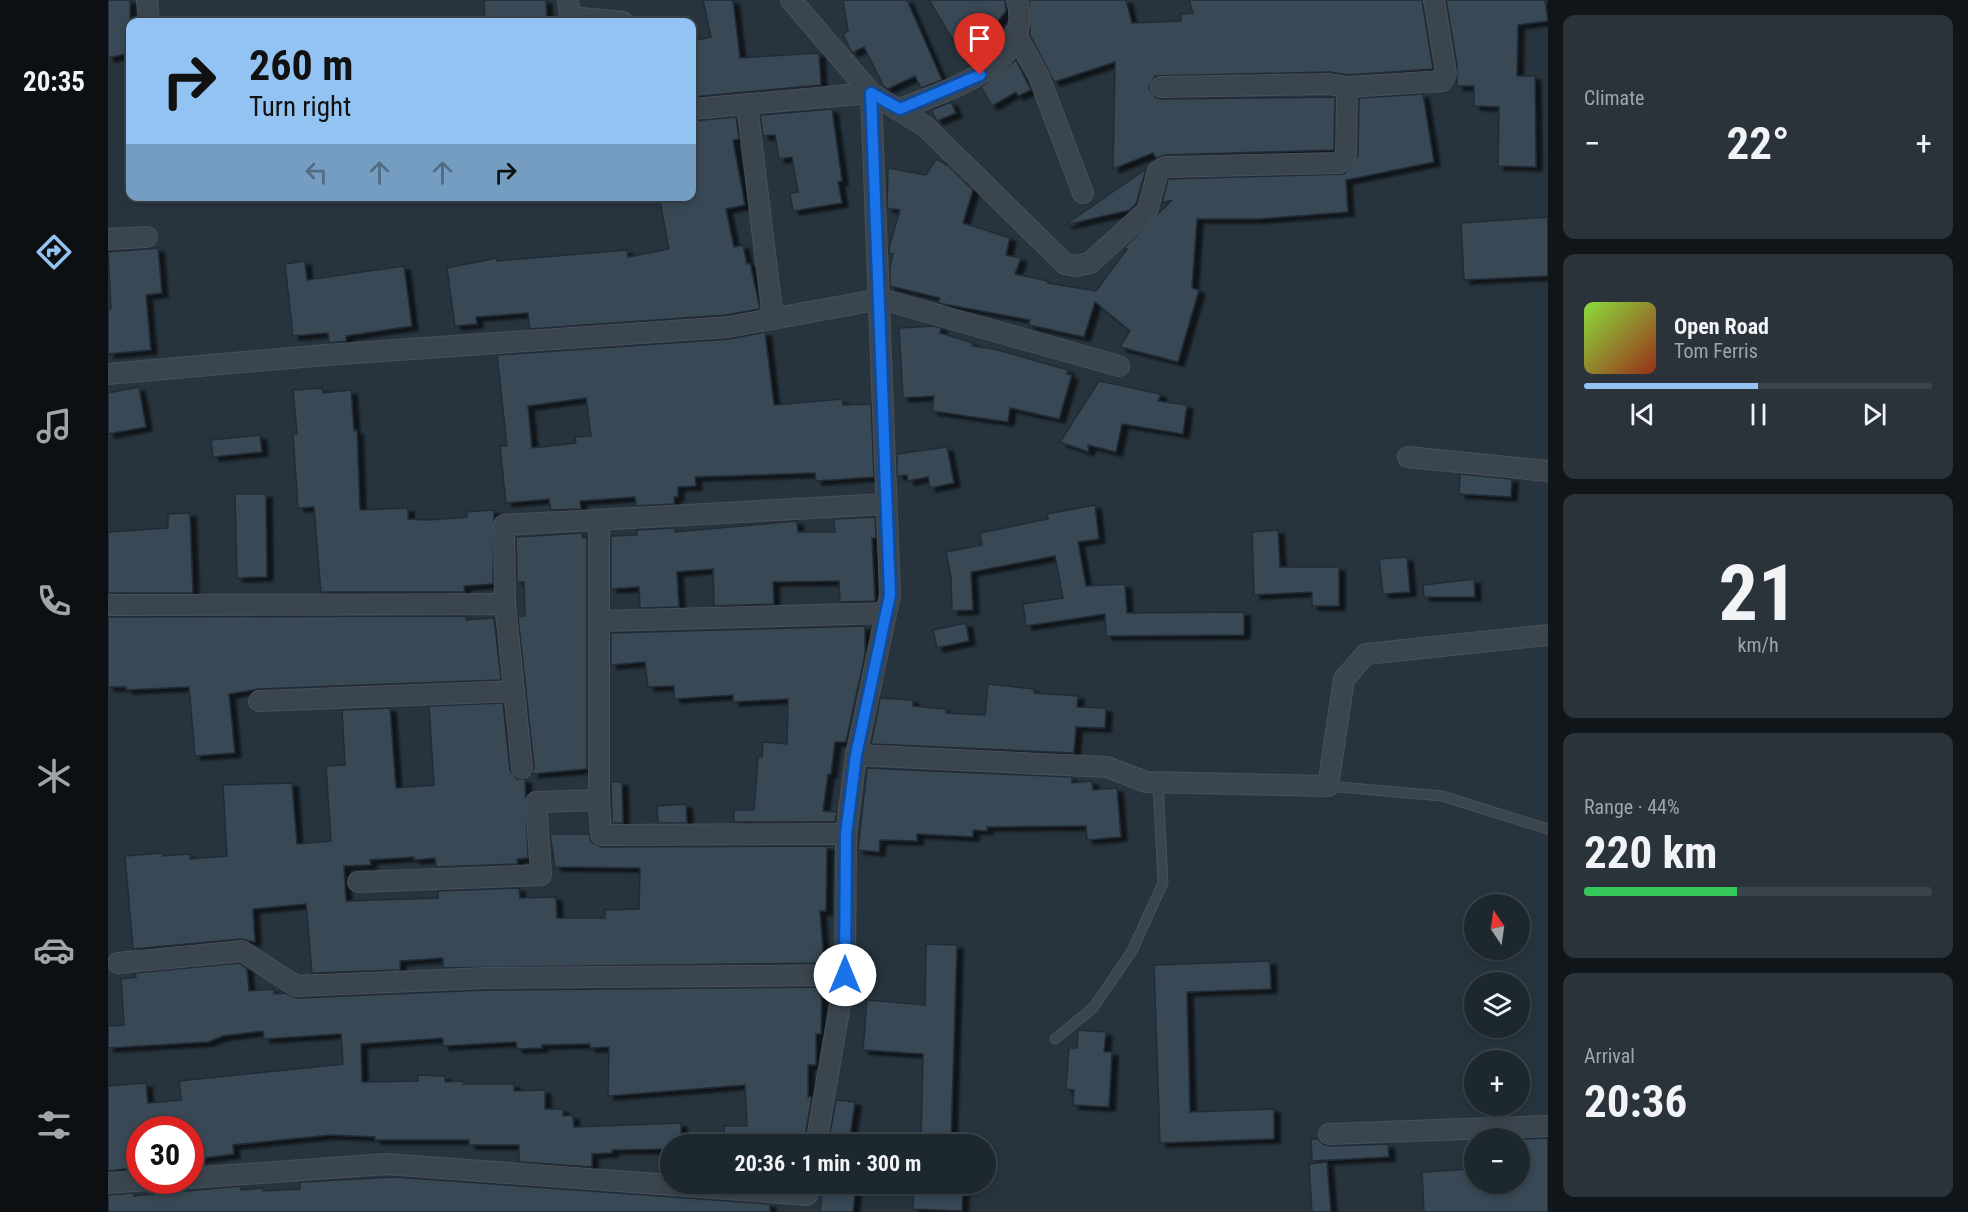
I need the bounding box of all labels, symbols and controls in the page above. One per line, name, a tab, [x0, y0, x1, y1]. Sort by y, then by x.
pin	[954, 13, 1005, 75]
icon: arrive	[963, 22, 996, 55]
text: 260 m	[249, 41, 354, 90]
icon: right	[150, 42, 228, 120]
text: 20:35	[23, 66, 85, 98]
text: Climate	[1584, 86, 1644, 110]
text: Turn right	[249, 91, 351, 123]
text: 22°	[1727, 117, 1790, 170]
text: −	[1584, 124, 1601, 163]
text: +	[1916, 124, 1932, 163]
icon: left	[300, 156, 333, 189]
icon: ahead	[363, 156, 396, 189]
icon: ahead	[426, 156, 459, 189]
icon: right	[489, 156, 522, 189]
icon: directions	[33, 231, 75, 273]
text: Open Road	[1674, 314, 1769, 339]
text: Tom Ferris	[1674, 339, 1758, 363]
icon: previous	[1626, 398, 1659, 431]
icon: pause	[1742, 398, 1775, 431]
icon: next	[1858, 398, 1891, 431]
icon: music	[33, 405, 75, 447]
text: 21	[1719, 548, 1797, 639]
icon: phone	[33, 580, 75, 622]
text: km/h	[1737, 633, 1779, 657]
icon: climate	[33, 755, 75, 797]
text: Range · 44%	[1584, 795, 1680, 819]
text: 220 km	[1584, 826, 1717, 879]
north arrow	[1464, 894, 1530, 960]
map controls	[1464, 894, 1530, 1194]
icon: car	[33, 929, 75, 971]
position arrow	[813, 943, 877, 1007]
button: layers	[1464, 972, 1530, 1038]
text: Arrival	[1584, 1044, 1635, 1068]
button: +	[1464, 1050, 1530, 1116]
text: 20:36	[1584, 1075, 1687, 1128]
icon: filters	[33, 1104, 75, 1146]
speed limit sign: 30	[126, 1116, 204, 1194]
button: −	[1464, 1128, 1530, 1194]
text: 20:36 · 1 min · 300 m	[735, 1151, 921, 1176]

